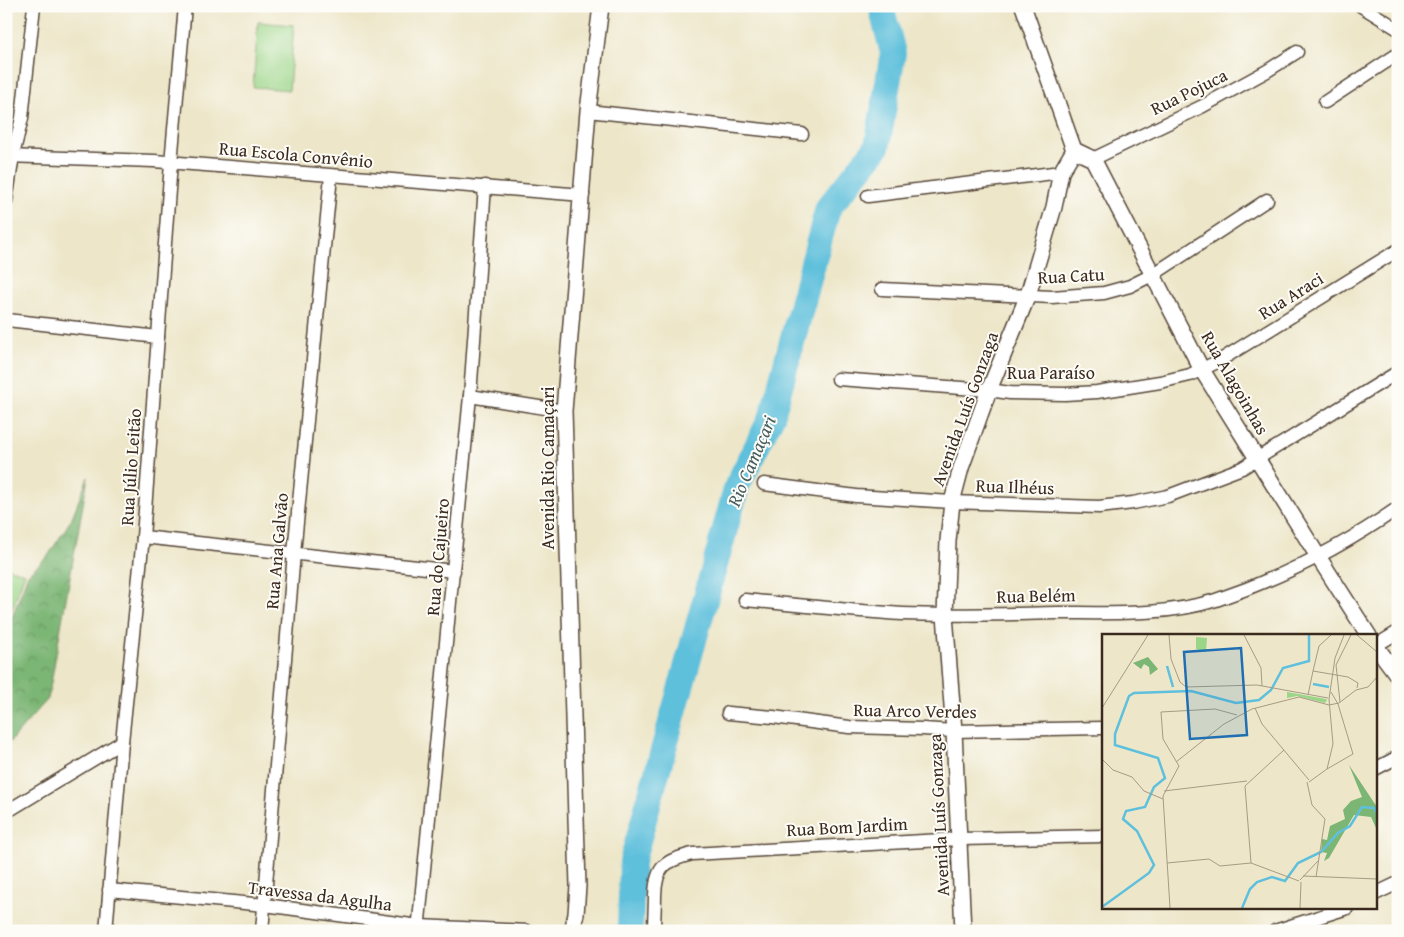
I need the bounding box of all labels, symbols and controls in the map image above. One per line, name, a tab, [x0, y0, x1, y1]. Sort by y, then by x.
street label: Rua Pojuca	[1146, 61, 1232, 122]
street label: Rua Escola Convênio	[218, 134, 374, 175]
street label: Rua Catu	[1037, 260, 1105, 291]
street label: Rua Araci	[1253, 265, 1329, 326]
street label: Rua Alagoinhas	[1195, 326, 1276, 440]
street label: Avenida Luís Gonzaga	[924, 327, 1005, 490]
street label: Rua Paraíso	[1007, 359, 1095, 386]
street label: Avenida Rio Camaçari	[534, 386, 561, 550]
street label: Rua Júlio Leitão	[113, 407, 148, 527]
water label: Rio Camaçari	[719, 411, 783, 512]
street label: Rua Ilhéus	[975, 472, 1055, 501]
street label: Rua Ana Galvão	[258, 492, 295, 610]
street label: Rua do Cajueiro	[419, 497, 456, 617]
street label: Rua Belém	[996, 581, 1076, 610]
inset map	[1102, 634, 1376, 910]
street label: Rua Arco Verdes	[853, 696, 977, 725]
street label: Avenida Luís Gonzaga	[921, 733, 956, 897]
street label: Rua Bom Jardim	[786, 810, 909, 843]
street label: Travessa da Agulha	[247, 873, 394, 918]

